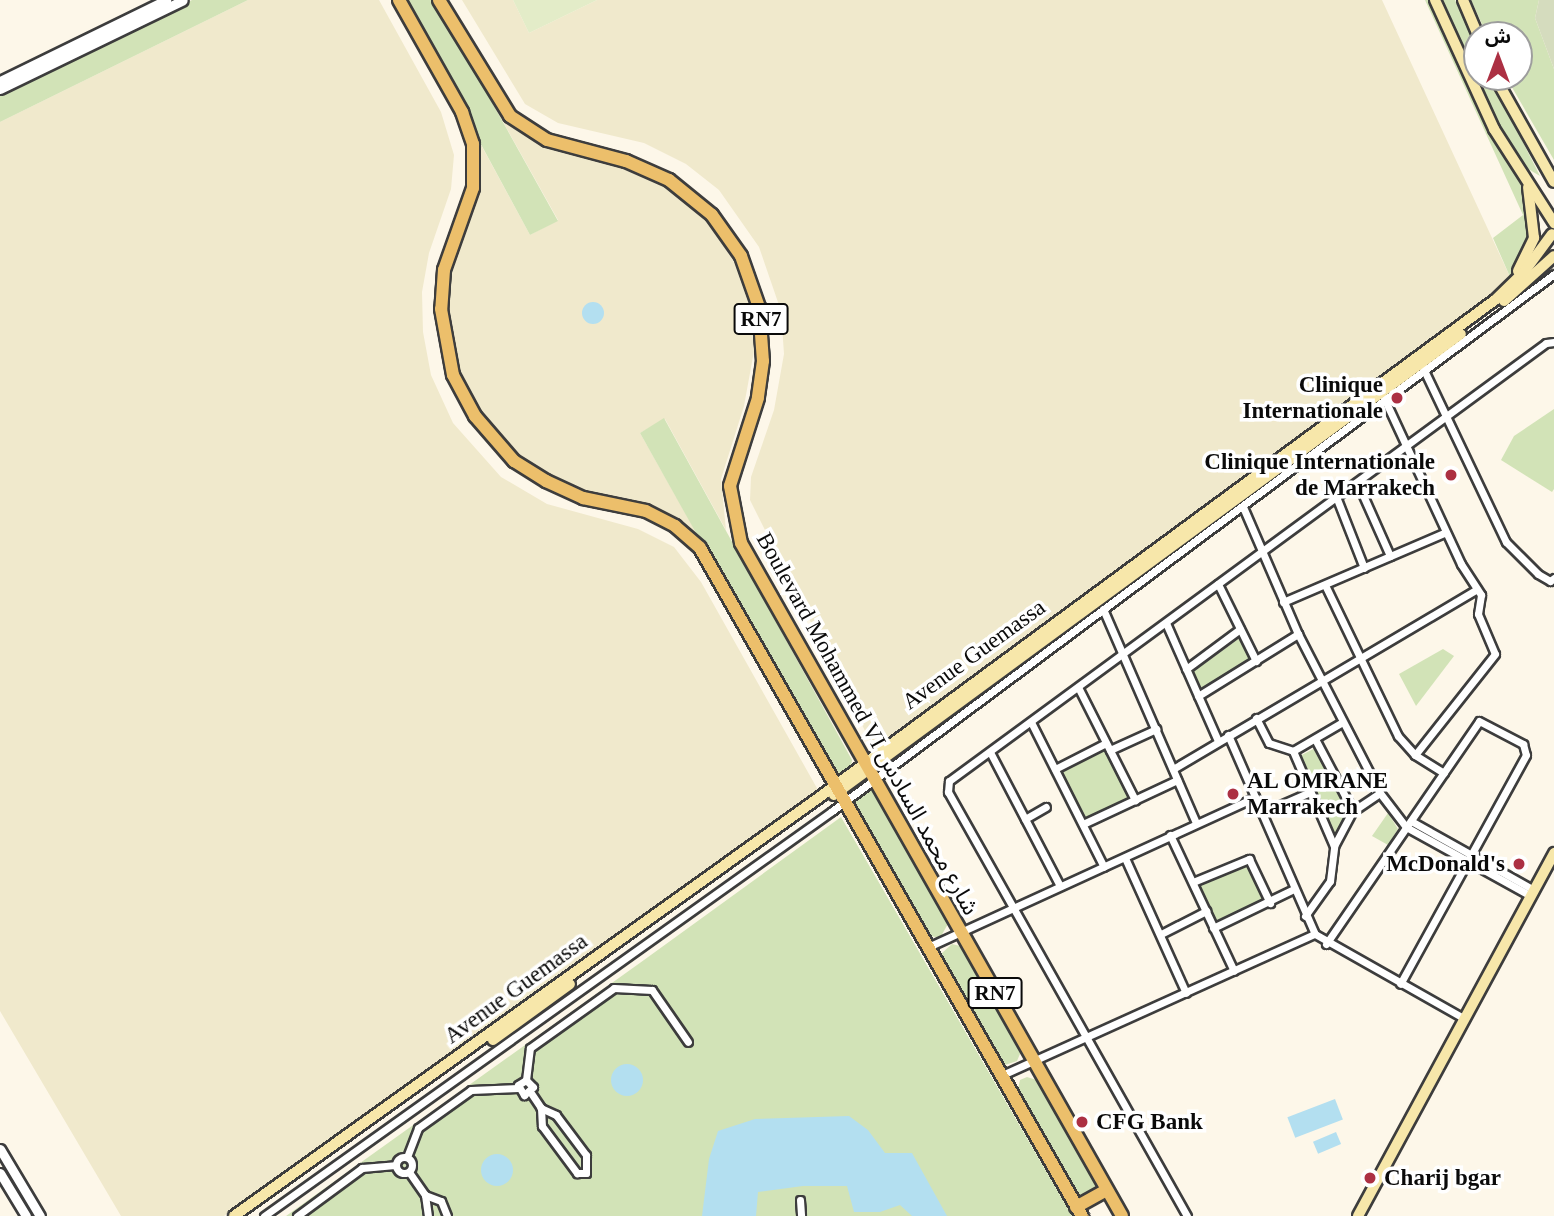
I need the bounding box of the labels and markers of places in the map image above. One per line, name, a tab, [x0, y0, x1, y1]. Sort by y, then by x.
place label: Clinique Internationale	[1242, 371, 1383, 425]
marker: Clinique Internationale	[1389, 390, 1405, 406]
place label: Clinique Internationale de Marrakech	[1204, 448, 1435, 502]
marker: Clinique Internationale de Marrakech	[1441, 465, 1461, 485]
place label: AL OMRANE Marrakech	[1247, 767, 1389, 821]
marker: AL OMRANE Marrakech	[1225, 786, 1241, 802]
place label: McDonald's	[1386, 850, 1505, 878]
marker: McDonald's	[1511, 856, 1527, 872]
place label: CFG Bank	[1096, 1108, 1203, 1136]
marker: CFG Bank	[1074, 1114, 1090, 1130]
place label: Charij bgar	[1384, 1164, 1501, 1192]
marker: Charij bgar	[1362, 1170, 1378, 1186]

